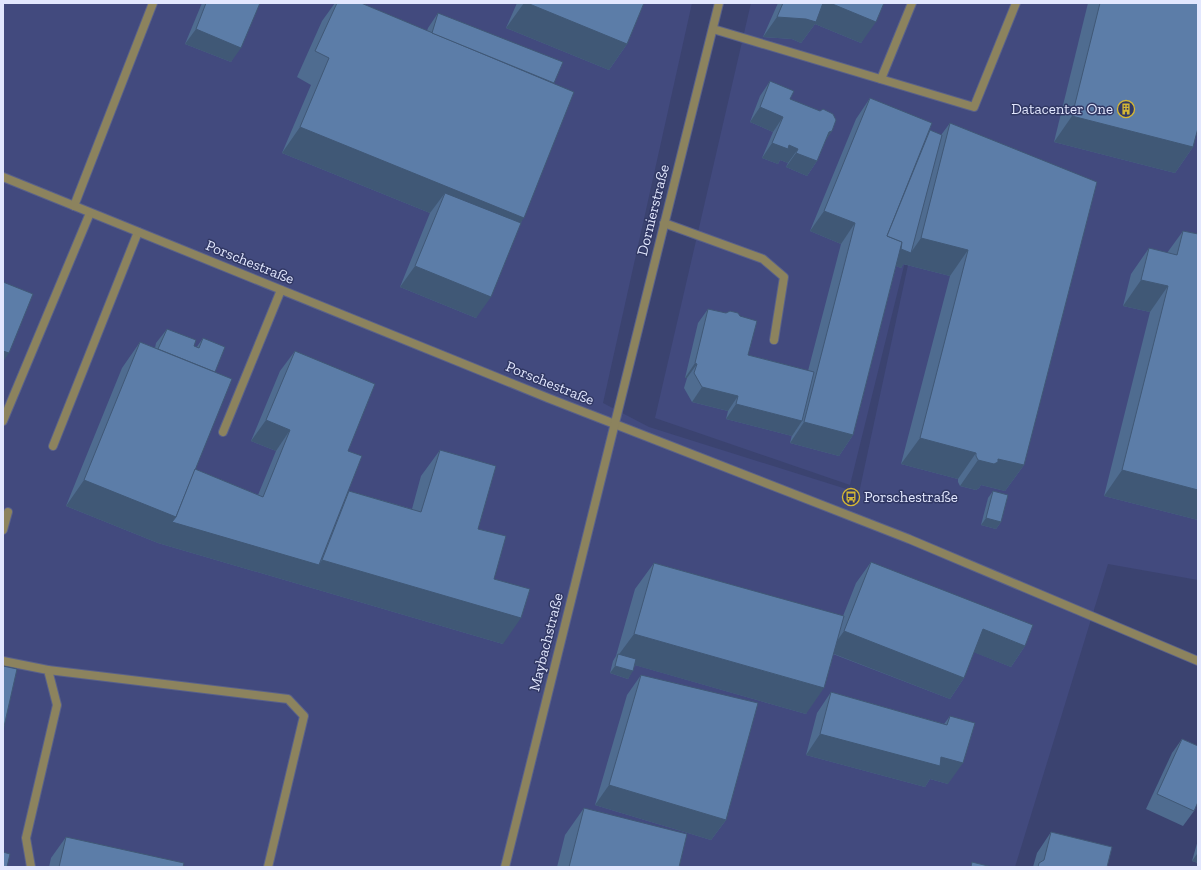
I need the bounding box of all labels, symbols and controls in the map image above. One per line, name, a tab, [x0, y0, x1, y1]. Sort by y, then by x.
building icon: Datacenter One	[1116, 99, 1136, 119]
place label: Datacenter One	[1011, 100, 1113, 118]
street label: Dornierstraße	[633, 163, 673, 257]
street label: Porschestraße	[203, 236, 297, 288]
street label: Porschestraße	[503, 357, 597, 409]
bus stop icon: Porschestraße	[841, 487, 861, 507]
place label: Porschestraße	[864, 488, 958, 506]
street label: Maybachstraße	[525, 591, 567, 693]

